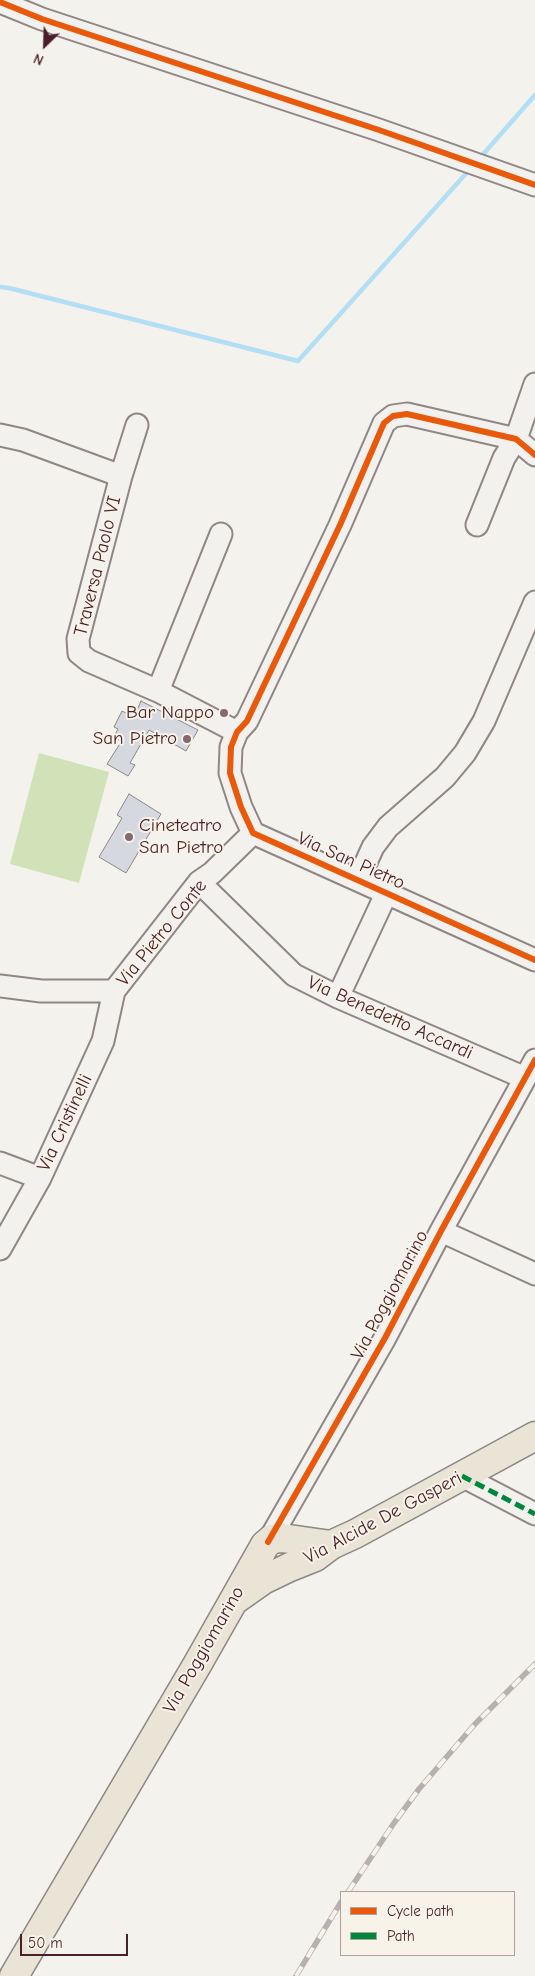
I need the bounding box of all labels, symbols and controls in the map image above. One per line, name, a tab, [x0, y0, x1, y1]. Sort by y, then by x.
north arrow	[20, 20, 70, 70]
text: N	[31, 50, 46, 69]
street label: Traversa Paolo VI	[70, 494, 126, 638]
place label: Bar Nappo	[126, 702, 214, 724]
marker: Bar Nappo	[218, 707, 230, 719]
place label: San Pietro	[93, 728, 177, 750]
marker: San Pietro	[181, 733, 193, 745]
place label: Cineteatro San Pietro	[139, 815, 223, 859]
street label: Via San Pietro	[294, 827, 408, 895]
marker: Cineteatro San Pietro	[123, 831, 135, 843]
street label: Via Pietro Conte	[112, 875, 212, 991]
street label: Via Benedetto Accardi	[304, 971, 476, 1065]
street label: Via Cristinelli	[33, 1071, 97, 1175]
street label: Via Poggiomarino	[346, 1227, 434, 1363]
street label: Via Alcide De Gasperi	[300, 1467, 466, 1569]
street label: Via Poggiomarino	[158, 1582, 250, 1718]
legend	[340, 1891, 515, 1956]
text: Cycle path	[387, 1902, 454, 1920]
scale bar	[22, 1924, 130, 1956]
text: Path	[387, 1927, 415, 1945]
text: 50 m	[28, 1934, 63, 1952]

